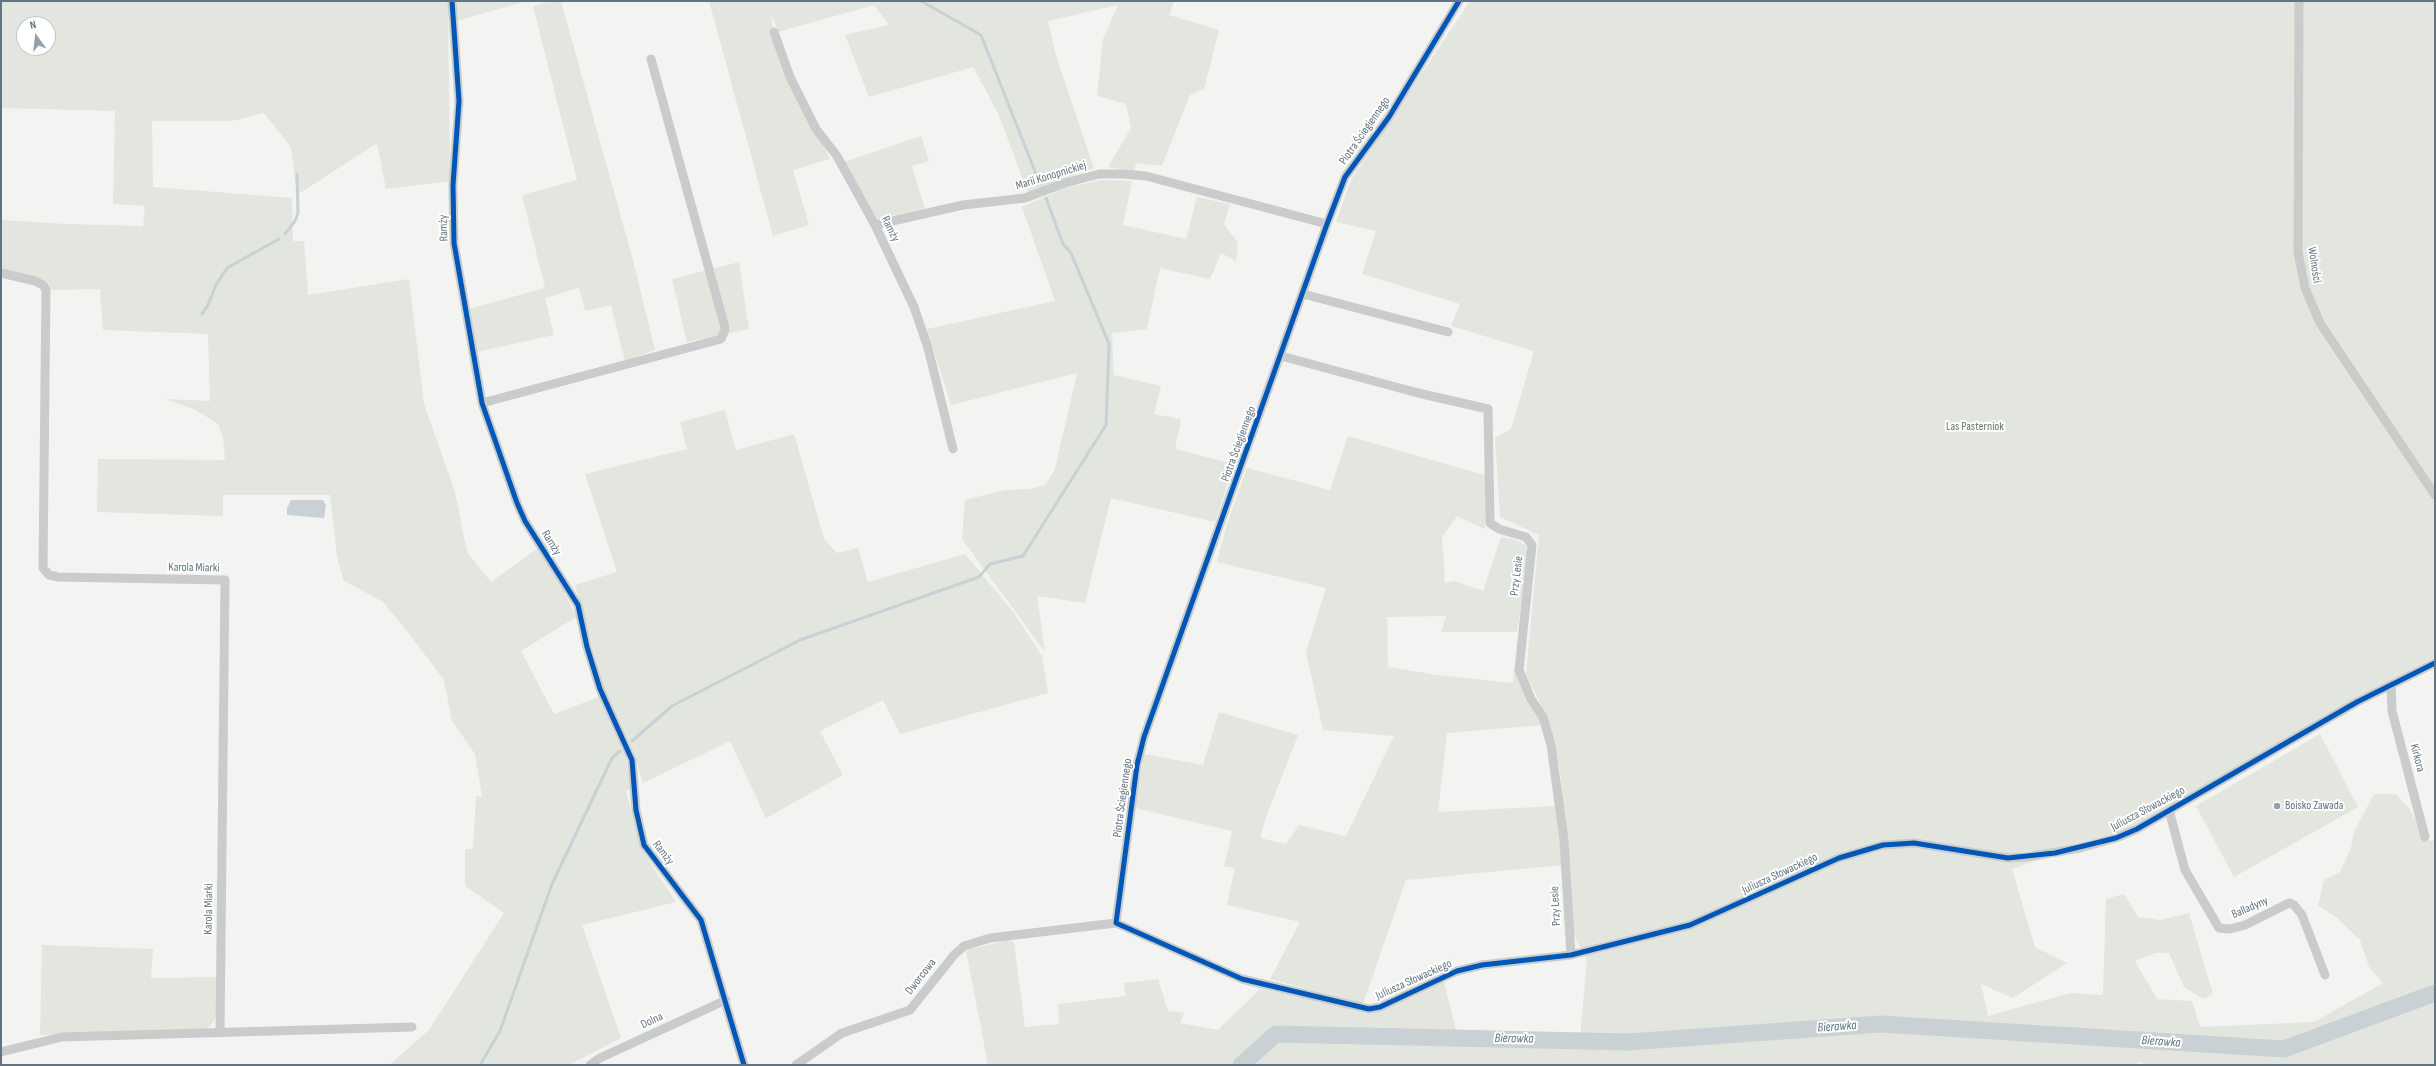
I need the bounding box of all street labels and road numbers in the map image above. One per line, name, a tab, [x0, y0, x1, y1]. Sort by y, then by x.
street label: Piotra Ściegiennego	[1336, 94, 1394, 168]
street label: Marii Konopnickiej	[1014, 158, 1088, 194]
street label: Ramży	[436, 214, 452, 242]
street label: Ramży	[878, 214, 902, 244]
street label: Wolności	[2304, 246, 2324, 284]
street label: Piotra Ściegiennego	[1219, 404, 1259, 484]
street label: Ramży	[538, 528, 564, 558]
street label: Przy Lesie	[1507, 555, 1527, 597]
street label: Karola Miarki	[168, 560, 220, 576]
street label: Kirkora	[2406, 742, 2428, 774]
street label: Piotra Ściegiennego	[1110, 758, 1136, 838]
street label: Juliusza Słowackiego	[2108, 783, 2188, 835]
street label: Ramży	[649, 838, 677, 868]
street label: Juliusza Słowackiego	[1740, 850, 1820, 898]
street label: Karola Miarki	[201, 883, 217, 935]
street label: Przy Lesie	[1548, 886, 1564, 926]
street label: Balladyny	[2229, 894, 2271, 922]
street label: Dworcowa	[902, 956, 940, 998]
street label: Juliusza Słowackiego	[1374, 957, 1454, 1003]
street label: Dolna	[639, 1010, 665, 1032]

